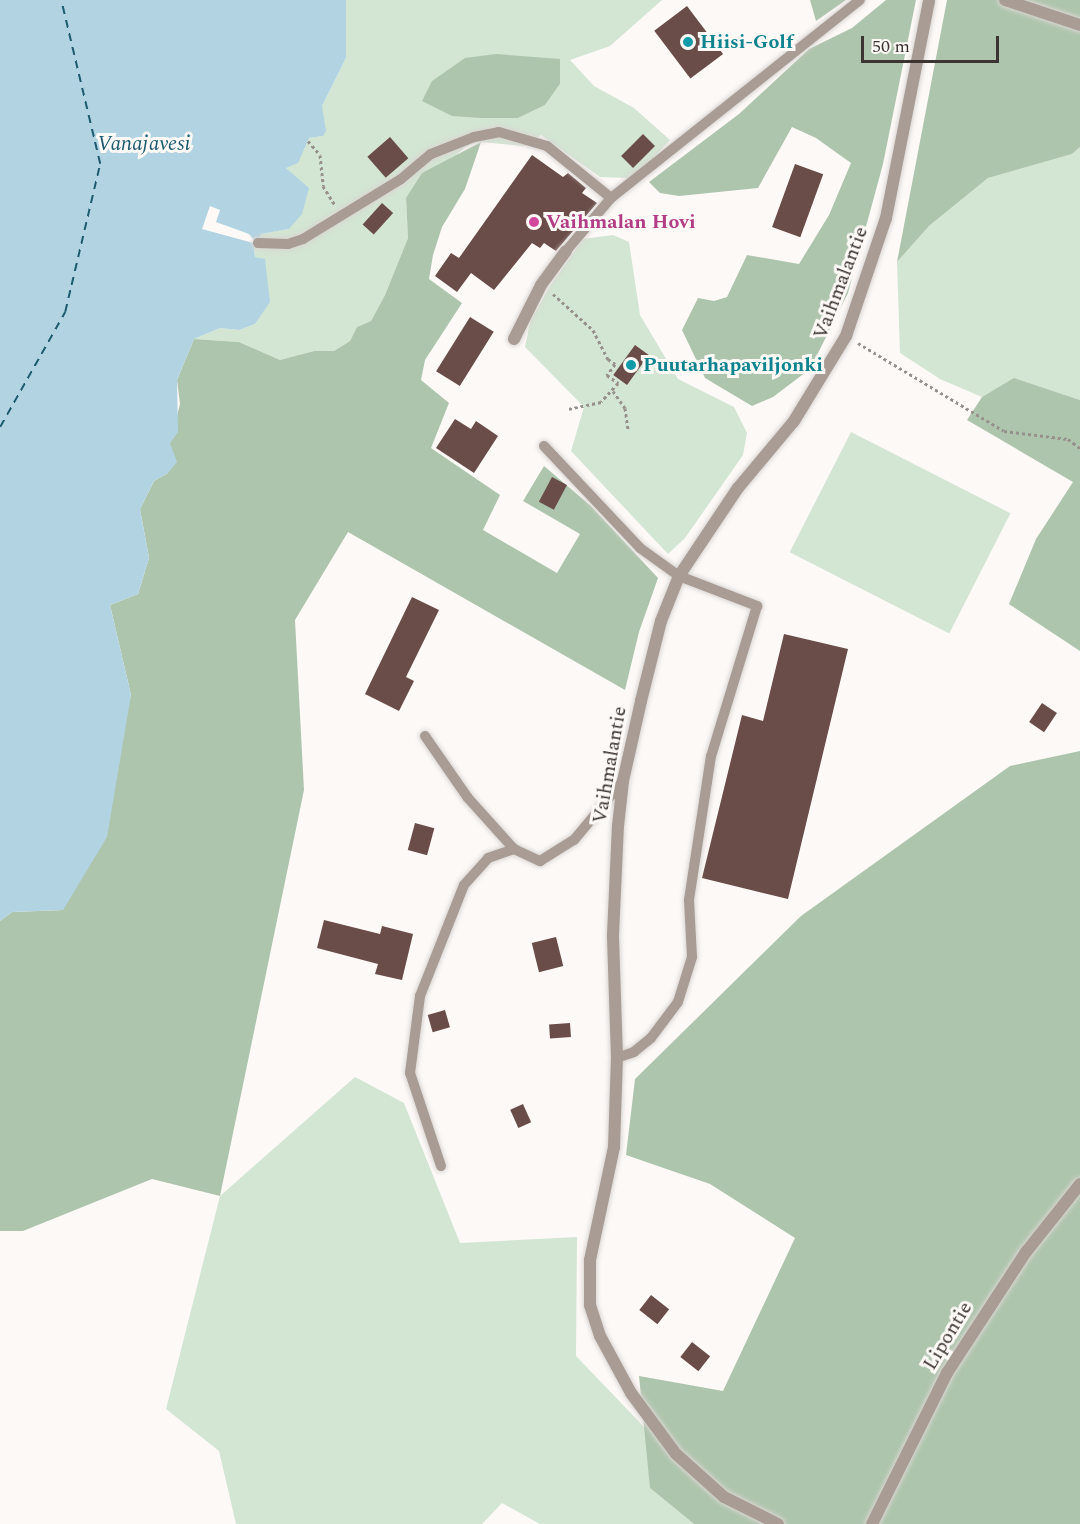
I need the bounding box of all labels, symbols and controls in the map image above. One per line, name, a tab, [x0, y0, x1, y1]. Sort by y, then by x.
scale bar	[864, 24, 1002, 62]
place label: Hiisi-Golf	[700, 30, 793, 54]
text: 50 m	[872, 33, 910, 60]
marker: Hiisi-Golf	[681, 35, 695, 49]
water label: Vanajavesi	[97, 131, 191, 157]
place label: Vaihmalan Hovi	[546, 210, 696, 234]
marker: Vaihmalan Hovi	[527, 215, 541, 229]
street label: Vaihmalantie	[809, 223, 873, 343]
place label: Puutarhapaviljonki	[643, 353, 823, 377]
marker: Puutarhapaviljonki	[624, 358, 638, 372]
street label: Vaihmalantie	[588, 705, 632, 825]
street label: Lipontie	[918, 1297, 978, 1375]

